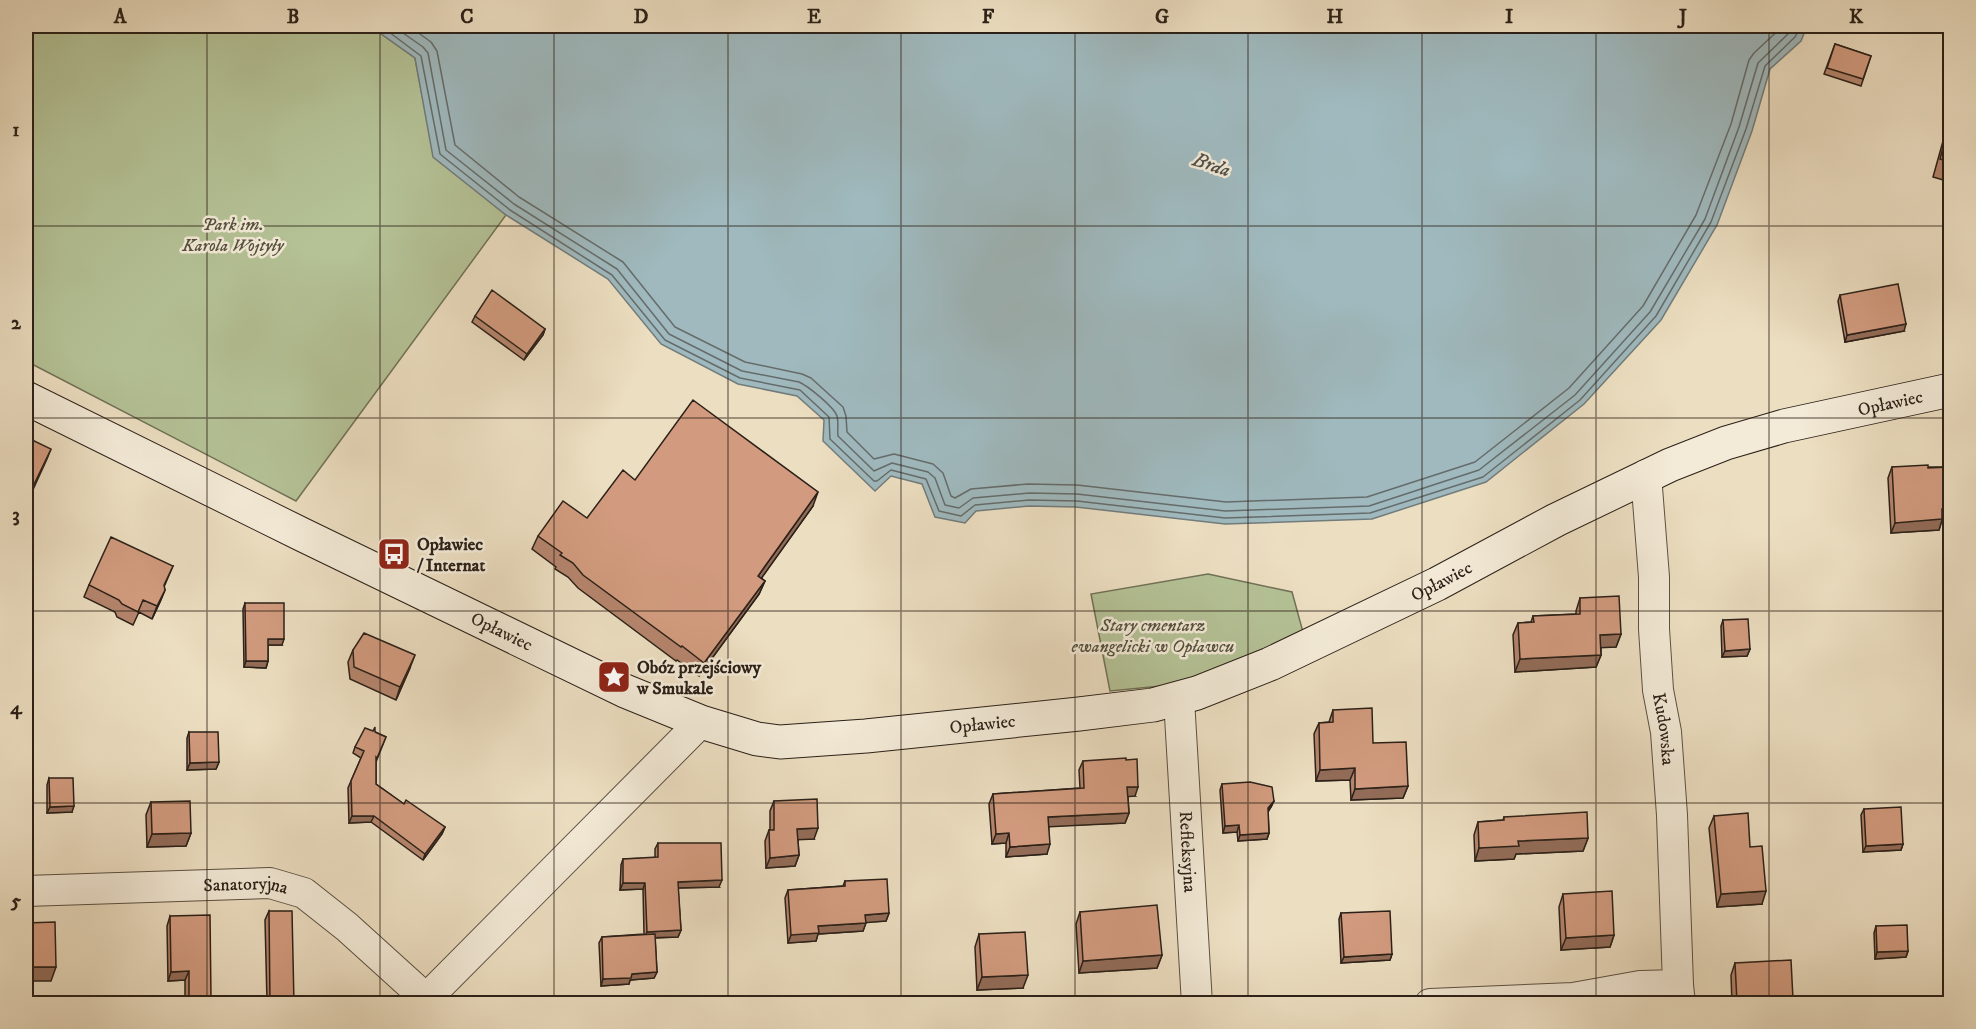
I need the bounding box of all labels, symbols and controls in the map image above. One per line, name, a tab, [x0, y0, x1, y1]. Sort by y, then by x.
text: A	[113, 5, 128, 30]
text: B	[287, 5, 299, 30]
text: C	[460, 5, 474, 30]
text: D	[634, 5, 649, 30]
text: E	[807, 5, 821, 30]
text: F	[982, 5, 995, 30]
text: G	[1155, 5, 1169, 30]
text: H	[1327, 5, 1344, 30]
text: I	[1505, 5, 1513, 30]
text: J	[1677, 5, 1687, 30]
text: K	[1849, 5, 1864, 30]
text: 1	[12, 118, 20, 143]
water label: Brda	[1188, 147, 1234, 183]
park label: Park im. Karola Wojtyły	[181, 214, 285, 257]
text: 2	[11, 311, 22, 336]
street label: Opławiec	[1856, 386, 1925, 422]
text: 3	[12, 503, 20, 528]
place label: Opławiec / Internat	[416, 534, 485, 577]
bus stop icon: Opławiec / Internat	[376, 536, 412, 572]
street label: Opławiec	[1408, 557, 1477, 607]
street label: Opławiec	[467, 608, 536, 657]
park label: Stary cmentarz ewangelicki w Opławcu	[1072, 615, 1234, 658]
place label: Obóz przejściowy w Smukale	[636, 657, 761, 700]
place icon: Obóz przejściowy w Smukale	[596, 659, 632, 695]
street label: Kudowska	[1647, 691, 1678, 766]
text: 4	[10, 696, 23, 721]
street label: Opławiec	[949, 711, 1017, 739]
street label: Refleksyjna	[1174, 810, 1200, 894]
street label: Sanatoryjna	[203, 873, 291, 900]
text: 5	[10, 889, 21, 914]

